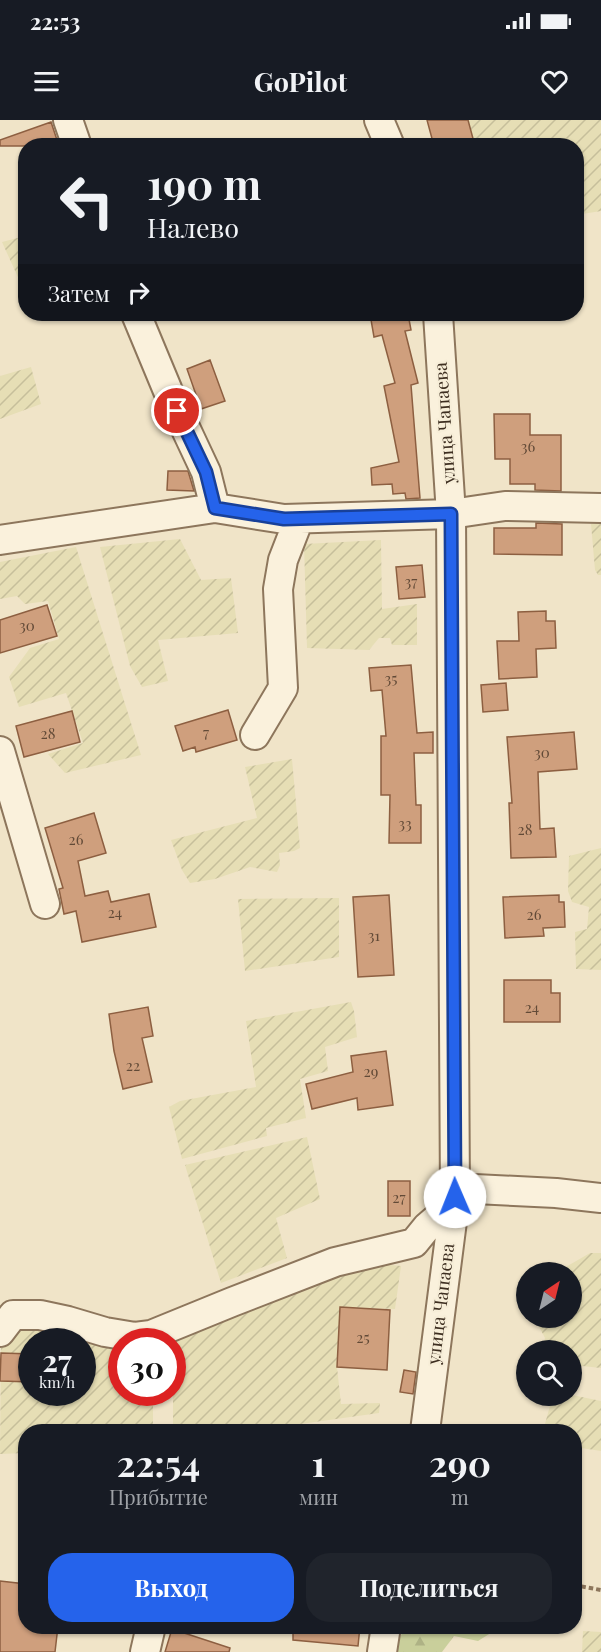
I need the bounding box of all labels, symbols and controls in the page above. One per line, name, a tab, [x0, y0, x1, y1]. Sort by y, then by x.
text: 22:53	[30, 6, 80, 36]
text: GoPilot	[254, 63, 347, 99]
icon: menu	[30, 65, 63, 98]
icon: heart	[538, 65, 571, 98]
text: 190 m	[147, 155, 261, 211]
icon: left	[48, 162, 126, 240]
text: Налево	[147, 209, 239, 245]
icon: right	[122, 276, 155, 309]
text: Затем	[48, 278, 110, 308]
street label: улица Чапаева	[428, 361, 460, 486]
pin	[151, 385, 202, 436]
icon: arrive	[160, 394, 193, 427]
house number: 36	[521, 436, 535, 456]
house number: 37	[405, 571, 417, 591]
house number: 30	[19, 615, 35, 635]
house number: 35	[385, 668, 398, 688]
house number: 7	[203, 722, 209, 742]
house number: 28	[41, 723, 56, 743]
house number: 30	[534, 742, 550, 762]
house number: 33	[398, 813, 412, 833]
house number: 28	[518, 819, 533, 839]
house number: 26	[69, 829, 84, 849]
house number: 24	[108, 902, 122, 922]
house number: 26	[527, 904, 542, 924]
house number: 31	[368, 925, 381, 945]
house number: 24	[525, 997, 539, 1017]
house number: 22	[126, 1055, 140, 1075]
house number: 29	[364, 1061, 378, 1081]
position arrow	[423, 1165, 487, 1229]
house number: 27	[392, 1187, 406, 1207]
street label: улица Чапаева	[421, 1242, 459, 1367]
north arrow	[516, 1262, 582, 1328]
map controls	[516, 1262, 582, 1406]
house number: 25	[356, 1327, 370, 1347]
speed limit sign: 30	[108, 1328, 186, 1406]
text: 27	[42, 1340, 72, 1380]
button: search	[516, 1340, 582, 1406]
text: km/h	[39, 1372, 75, 1392]
text: 22:54	[117, 1438, 200, 1486]
text: 1	[312, 1438, 325, 1486]
text: 290	[429, 1438, 491, 1486]
text: Прибытие	[109, 1483, 208, 1510]
text: мин	[299, 1483, 338, 1510]
text: m	[451, 1483, 469, 1510]
button: Выход	[48, 1553, 294, 1622]
button: Поделиться	[306, 1553, 552, 1622]

